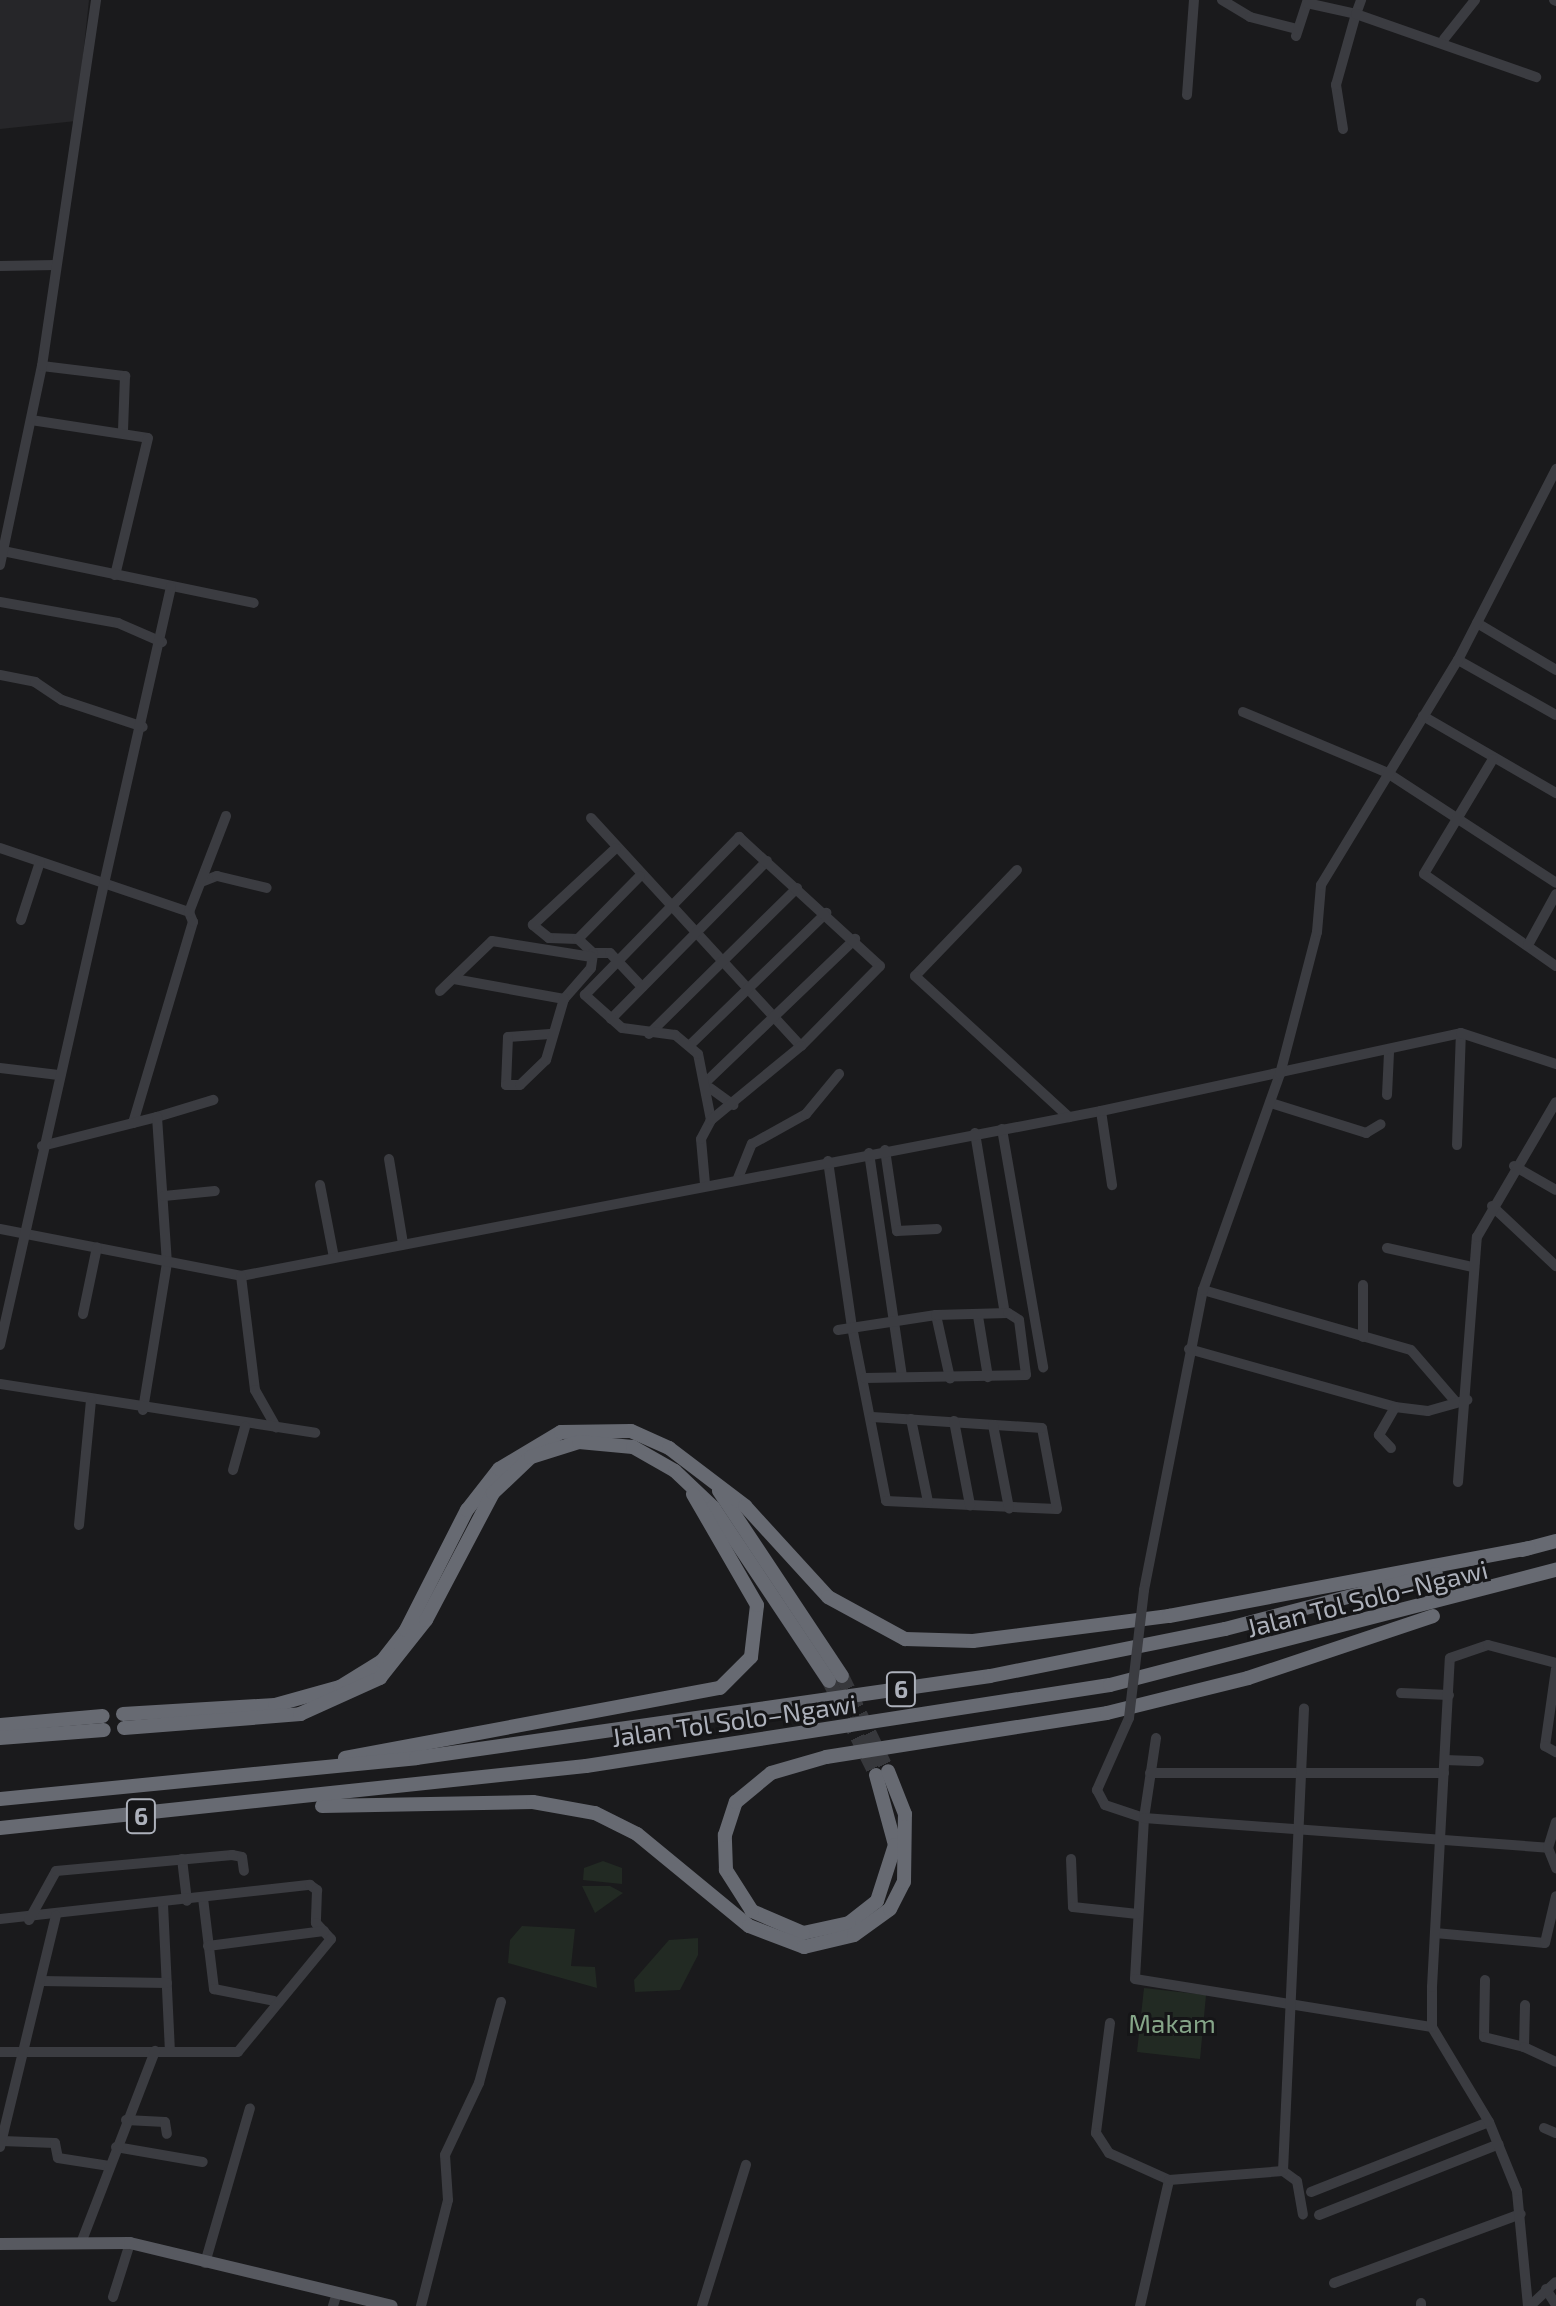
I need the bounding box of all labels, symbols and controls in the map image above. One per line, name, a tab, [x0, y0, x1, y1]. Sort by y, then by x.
street label: Jalan Tol Solo–Ngawi	[1243, 1553, 1491, 1643]
road number: 6	[885, 1669, 917, 1709]
street label: Jalan Tol Solo–Ngawi	[609, 1687, 859, 1753]
road number: 6	[125, 1796, 157, 1836]
park label: Makam	[1128, 2007, 1216, 2039]

